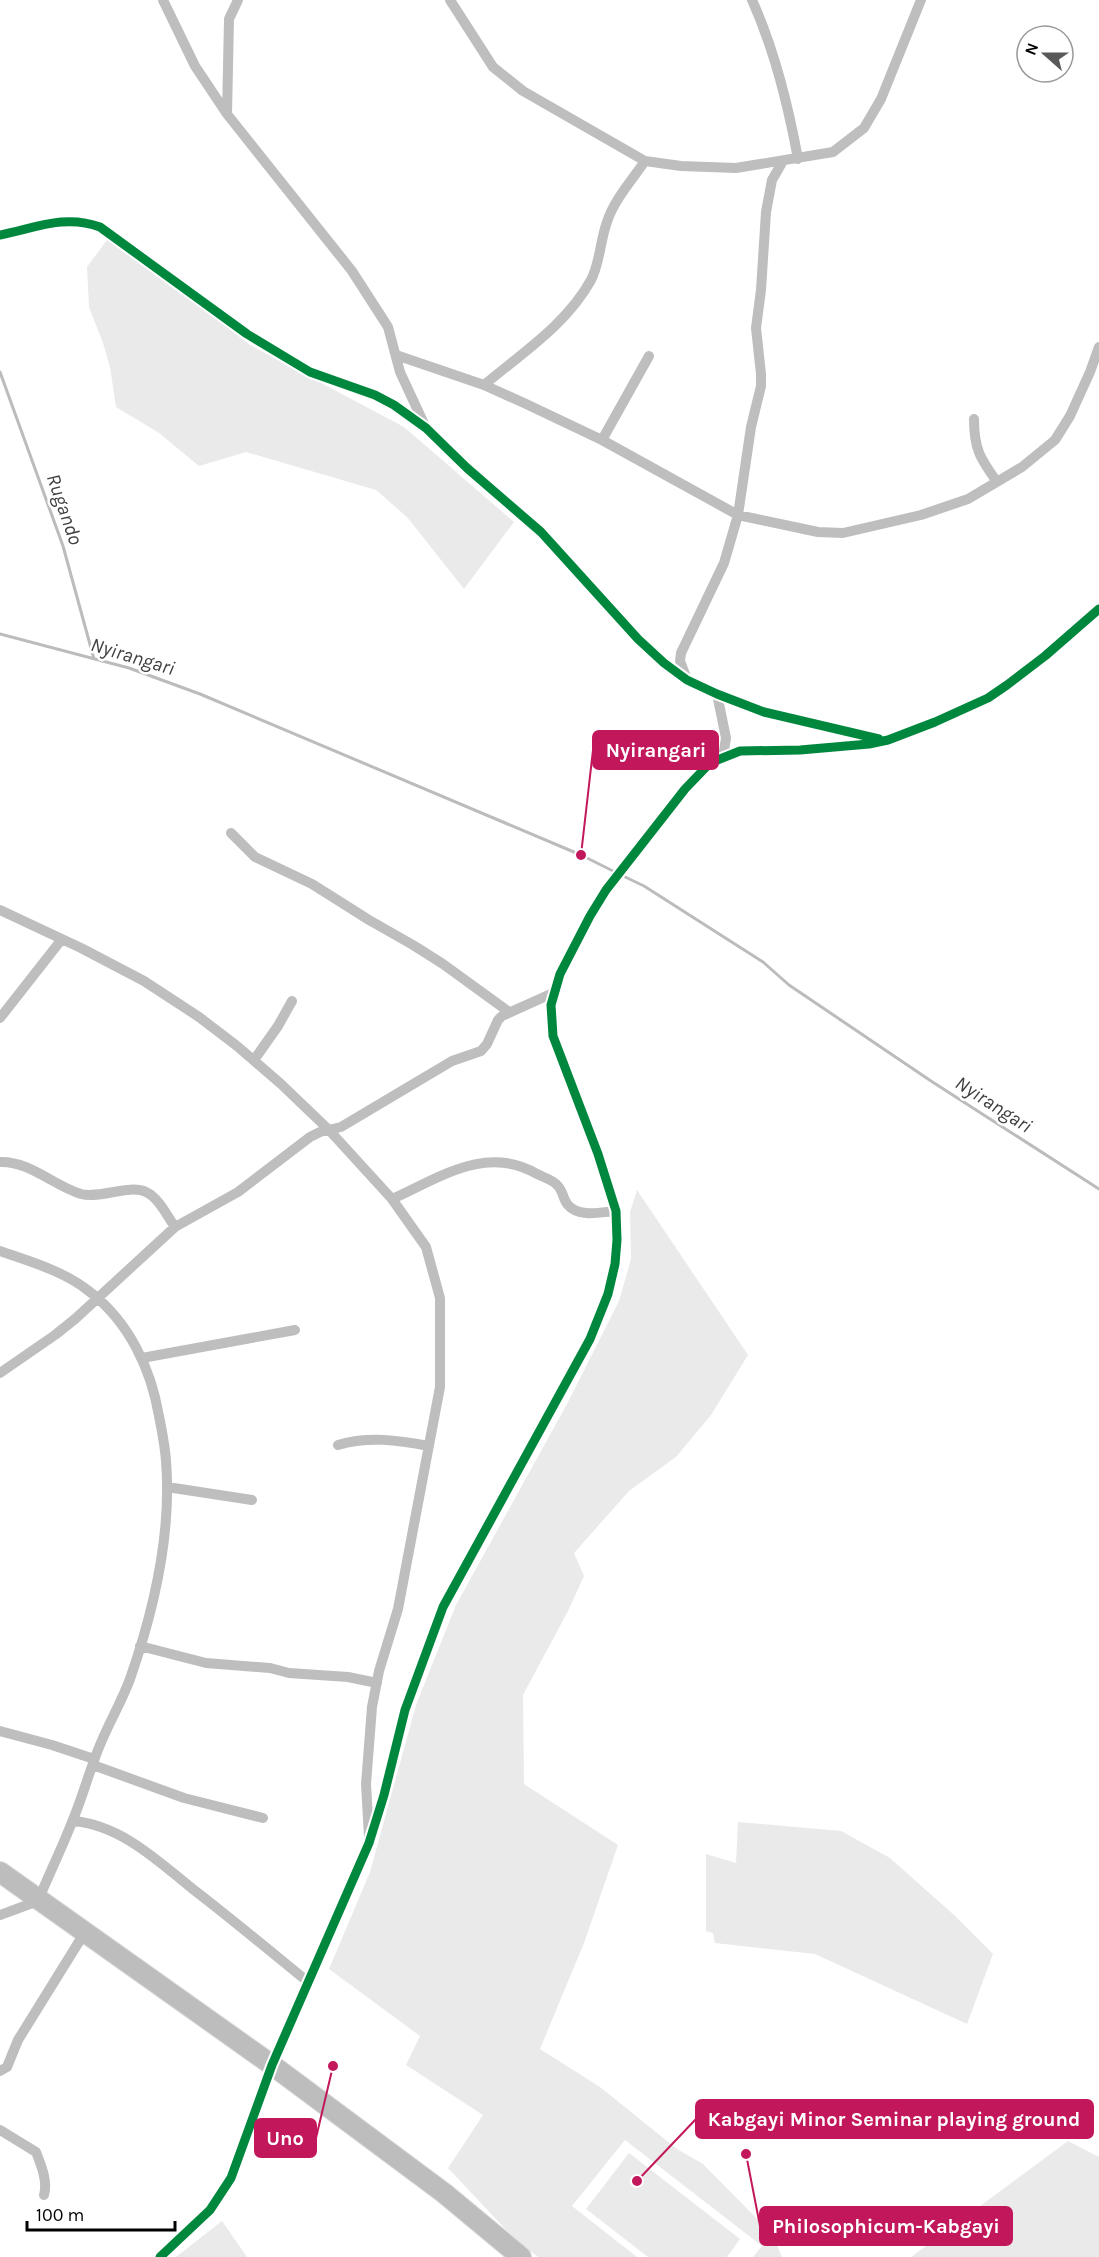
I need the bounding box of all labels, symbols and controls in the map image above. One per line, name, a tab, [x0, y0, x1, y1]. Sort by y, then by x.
north arrow	[1015, 24, 1075, 84]
text: N	[1021, 40, 1042, 58]
water label: Rugando	[42, 471, 87, 548]
water label: Nyirangari	[88, 633, 178, 680]
callout: Nyirangari	[593, 731, 718, 769]
text: Nyirangari	[606, 739, 706, 762]
water label: Nyirangari	[951, 1071, 1036, 1138]
callout: Kabgayi Minor Seminar playing ground	[696, 2100, 1093, 2138]
text: Kabgayi Minor Seminar playing ground	[708, 2108, 1080, 2131]
callout: Uno	[255, 2119, 316, 2157]
text: Uno	[266, 2127, 304, 2150]
scale bar	[27, 2194, 176, 2232]
text: 100 m	[36, 2204, 84, 2226]
callout: Philosophicum-Kabgayi	[760, 2207, 1012, 2245]
text: Philosophicum-Kabgayi	[772, 2215, 1000, 2238]

